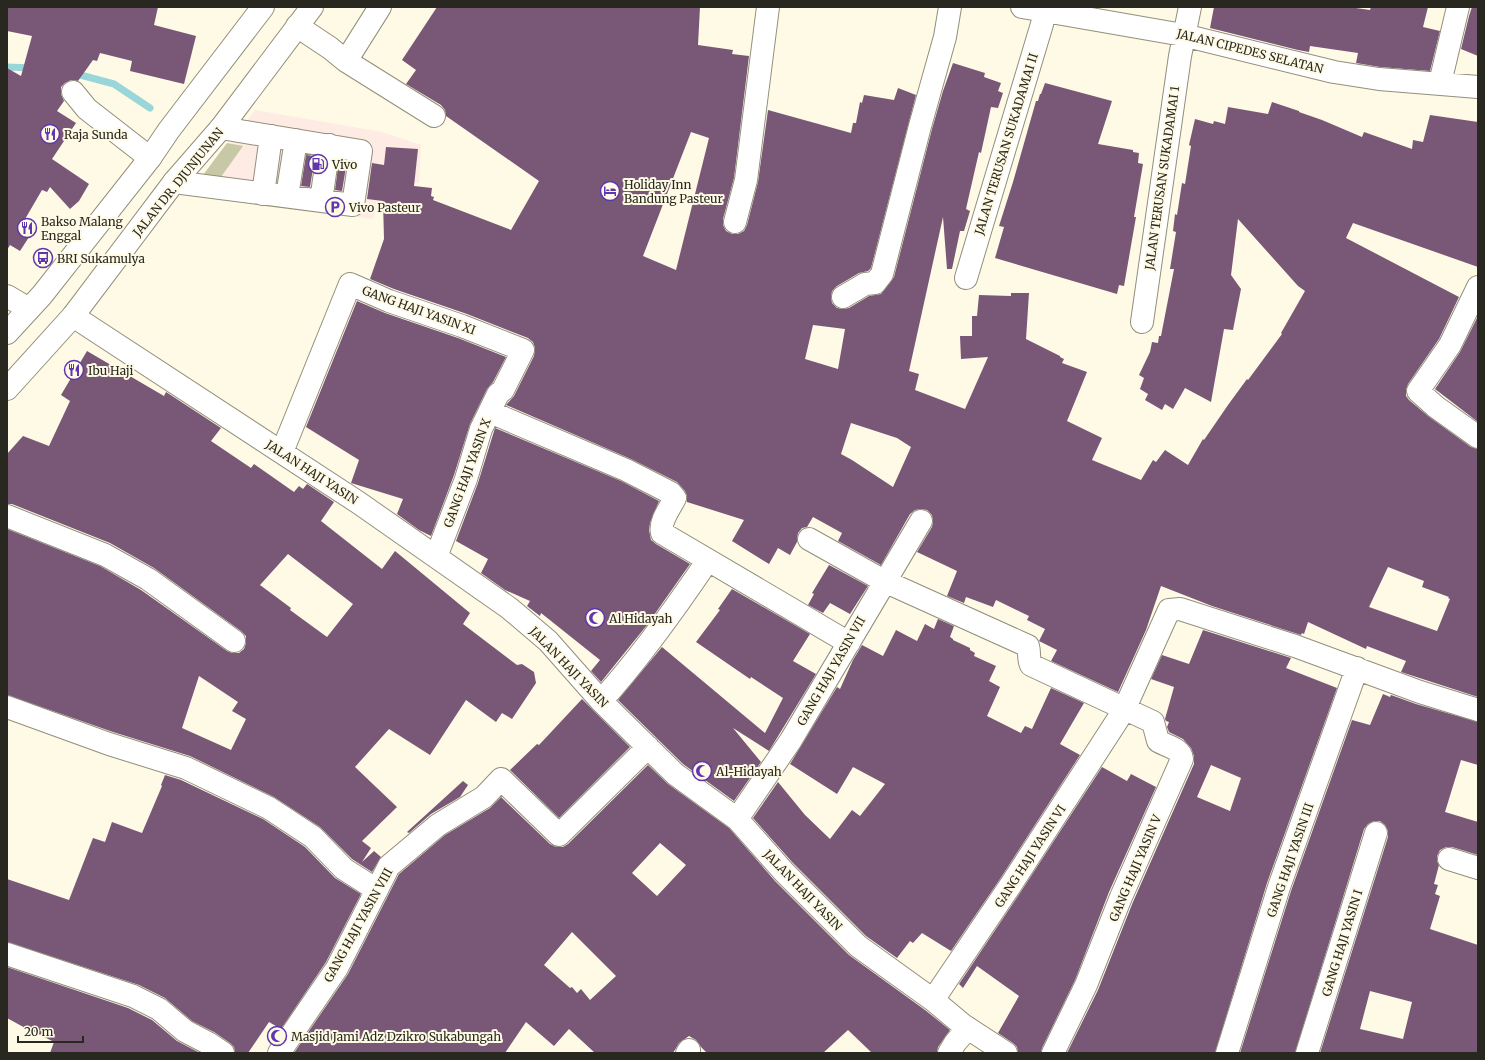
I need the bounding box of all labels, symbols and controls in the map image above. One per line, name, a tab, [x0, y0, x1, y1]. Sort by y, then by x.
street label: JALAN CIPEDES SELATAN	[1174, 25, 1326, 77]
street label: JALAN TERUSAN SUKADAMAI II	[971, 51, 1041, 238]
street label: JALAN TERUSAN SUKADAMAI 1	[1142, 84, 1182, 272]
restaurant icon: Raja Sunda	[39, 123, 61, 145]
street label: JALAN DR. DJUNJUNAN	[129, 124, 227, 240]
place label: Raja Sunda	[64, 127, 128, 142]
fuel station icon: Vivo	[307, 153, 329, 175]
place label: Vivo	[331, 157, 357, 172]
place label: Holiday Inn Bandung Pasteur	[624, 177, 723, 206]
hotel icon: Holiday Inn Bandung Pasteur	[599, 180, 621, 202]
parking icon: Vivo Pasteur	[324, 196, 346, 218]
place label: Vivo Pasteur	[348, 200, 421, 215]
place label: Bakso Malang Enggal	[41, 214, 123, 243]
restaurant icon: Bakso Malang Enggal	[16, 217, 38, 239]
bus stop icon: BRI Sukamulya	[32, 247, 54, 269]
place label: BRI Sukamulya	[57, 251, 145, 266]
street label: GANG HAJI YASIN XI	[360, 282, 478, 338]
restaurant icon: Ibu Haji	[63, 359, 85, 381]
place label: Ibu Haji	[88, 363, 133, 378]
street label: GANG HAJI YASIN X	[440, 416, 494, 530]
street label: JALAN HAJI YASIN	[262, 436, 361, 508]
mosque icon: Al Hidayah	[584, 607, 606, 629]
place label: Al Hidayah	[608, 611, 672, 626]
street label: GANG HAJI YASIN VII	[794, 614, 868, 728]
street label: JALAN HAJI YASIN	[526, 623, 612, 711]
mosque icon: Al-Hidayah	[691, 760, 713, 782]
place label: Al-Hidayah	[715, 764, 782, 779]
street label: GANG HAJI YASIN III	[1263, 801, 1317, 919]
street label: GANG HAJI YASIN VI	[991, 802, 1069, 910]
street label: GANG HAJI YASIN V	[1106, 811, 1165, 924]
street label: JALAN HAJI YASIN	[760, 846, 846, 934]
street label: GANG HAJI YASIN VIII	[320, 865, 396, 985]
street label: GANG HAJI YASIN I	[1319, 888, 1365, 998]
scale bar	[18, 1018, 83, 1044]
text: 20 m	[24, 1024, 53, 1039]
mosque icon: Masjid Jami Adz Dzikro Sukabungah	[266, 1025, 288, 1047]
place label: Masjid Jami Adz Dzikro Sukabungah	[291, 1029, 501, 1044]

